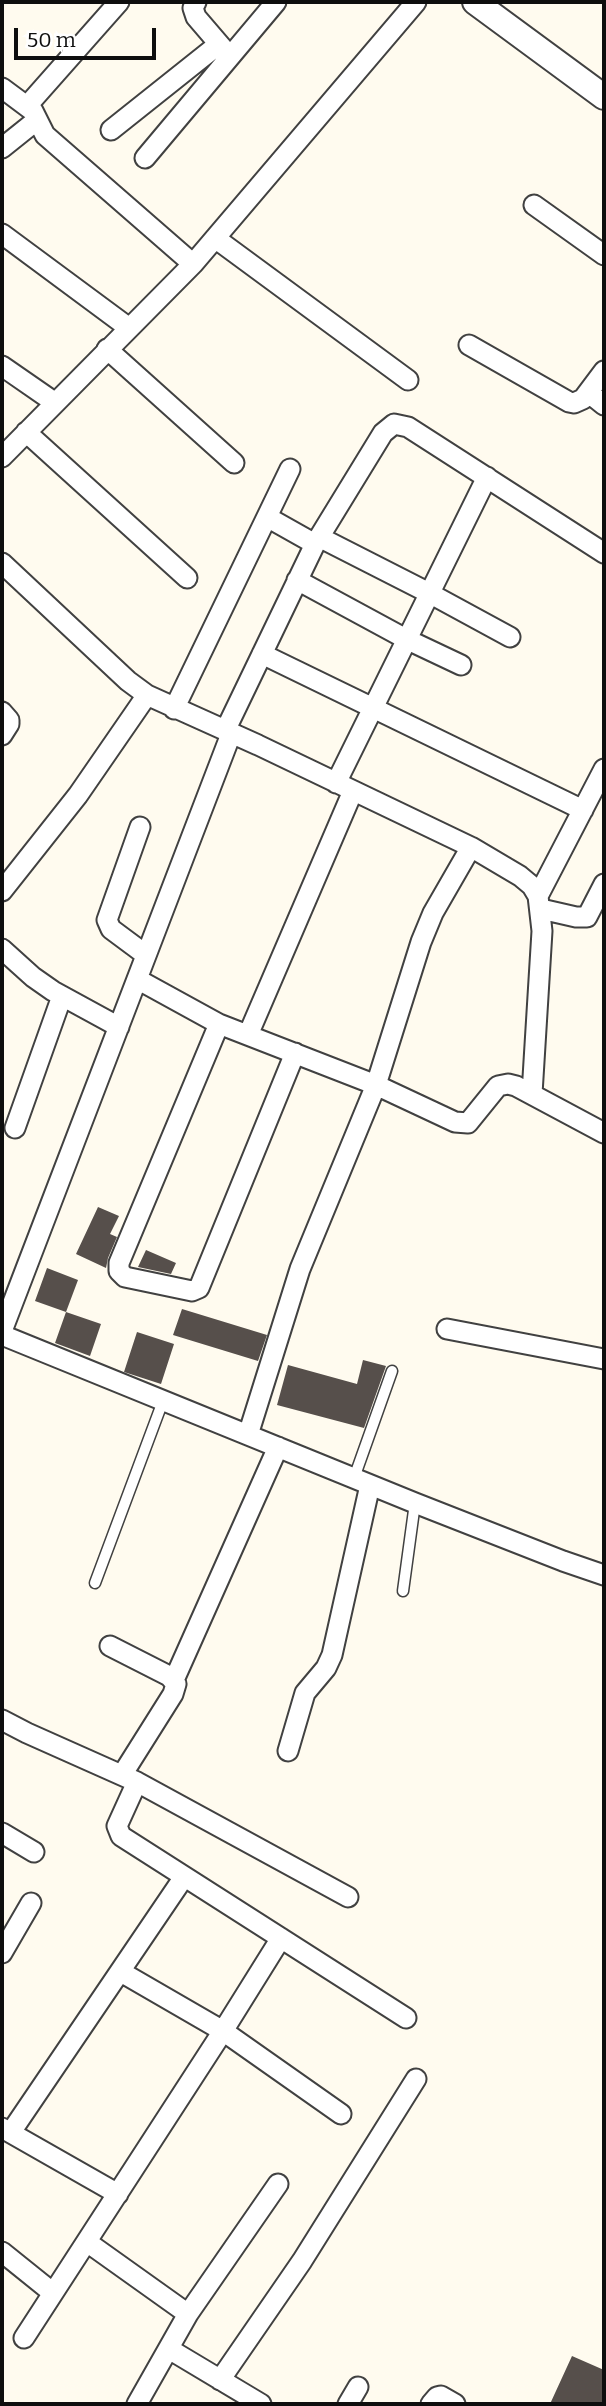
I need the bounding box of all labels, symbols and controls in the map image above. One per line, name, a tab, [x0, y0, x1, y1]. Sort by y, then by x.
scale bar	[18, 14, 159, 58]
text: 50 m	[27, 27, 76, 53]

